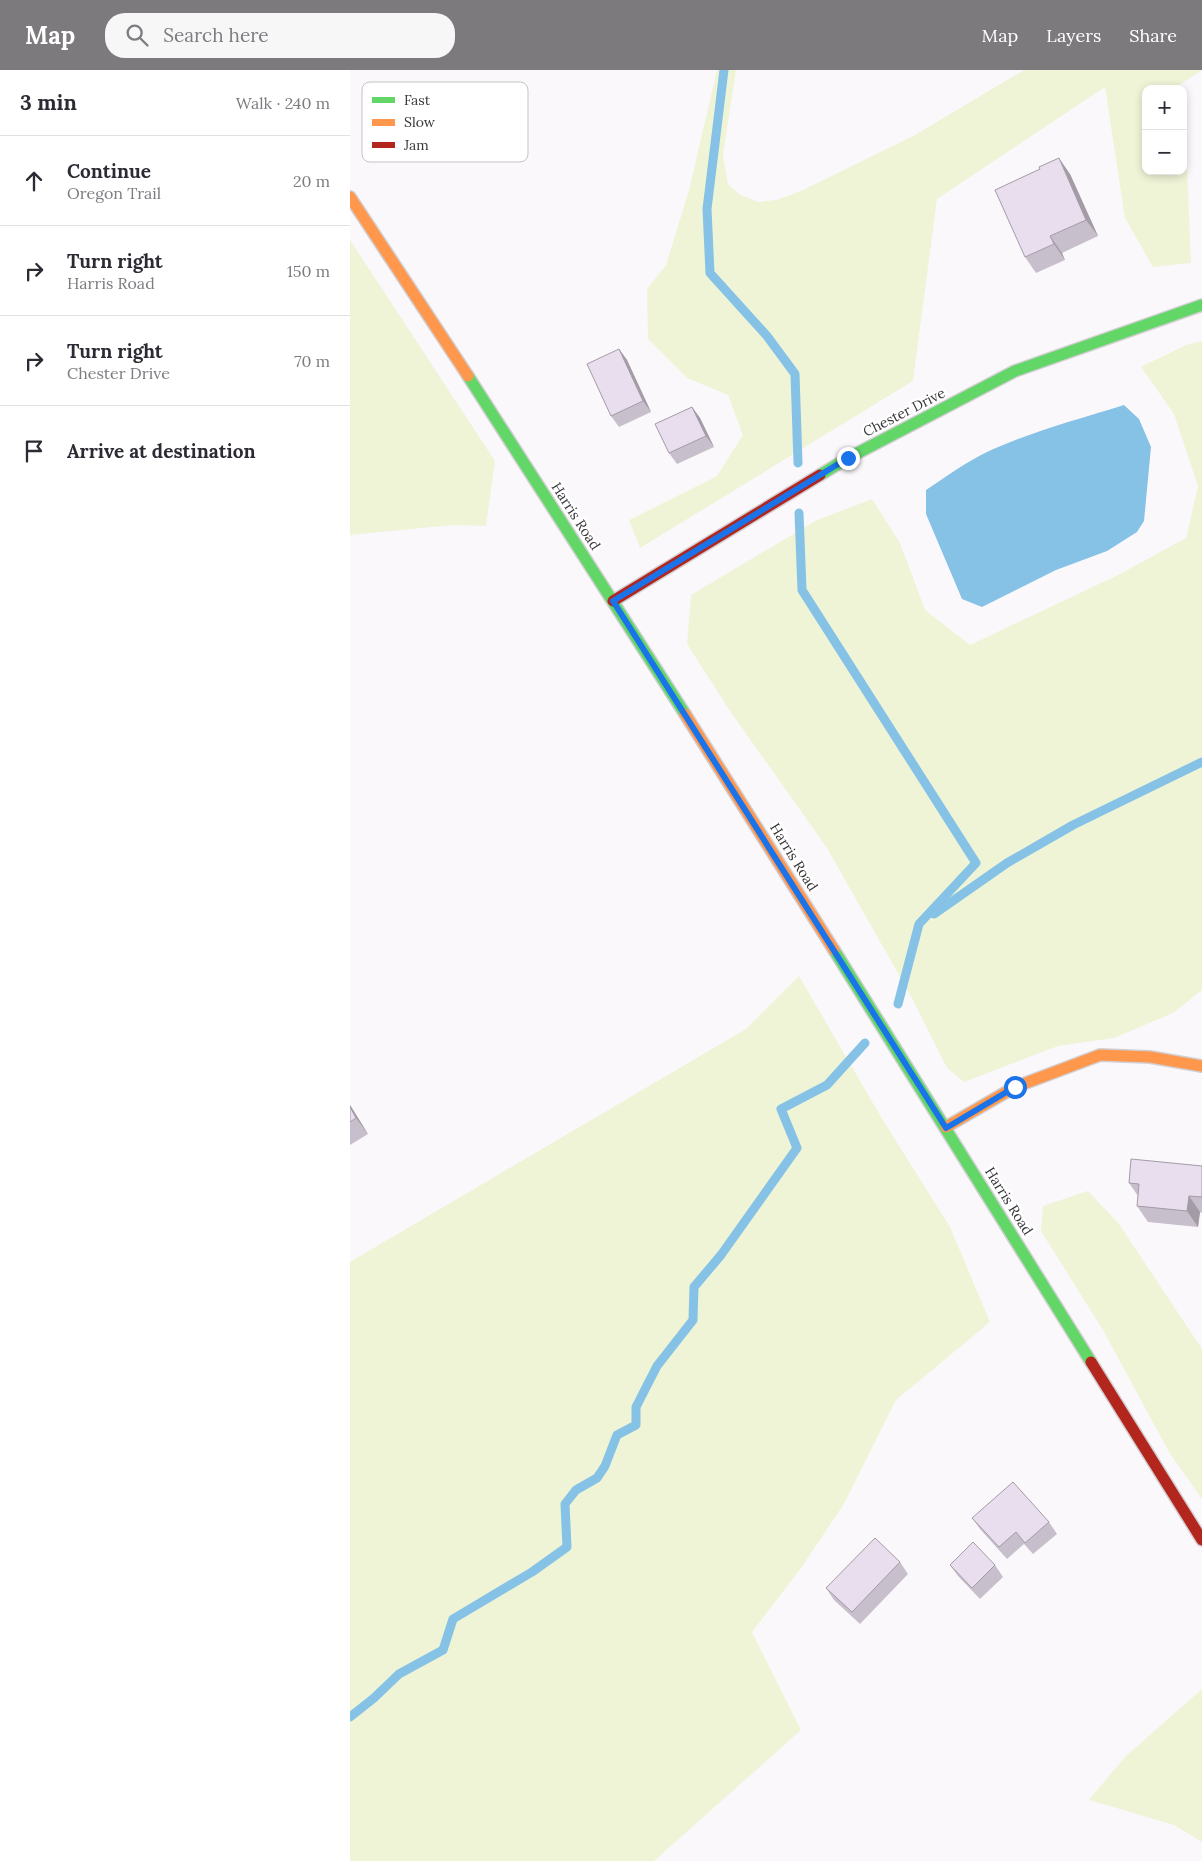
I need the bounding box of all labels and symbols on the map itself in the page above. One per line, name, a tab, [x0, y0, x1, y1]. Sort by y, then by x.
legend	[362, 82, 528, 162]
text: Fast	[404, 91, 431, 109]
text: Slow	[404, 113, 436, 131]
text: Jam	[403, 136, 429, 154]
street label: Chester Drive	[860, 383, 949, 440]
route end	[837, 447, 860, 470]
street label: Harris Road	[548, 479, 604, 553]
street label: Harris Road	[766, 820, 822, 894]
route start	[1004, 1076, 1027, 1099]
street label: Harris Road	[981, 1164, 1037, 1238]

